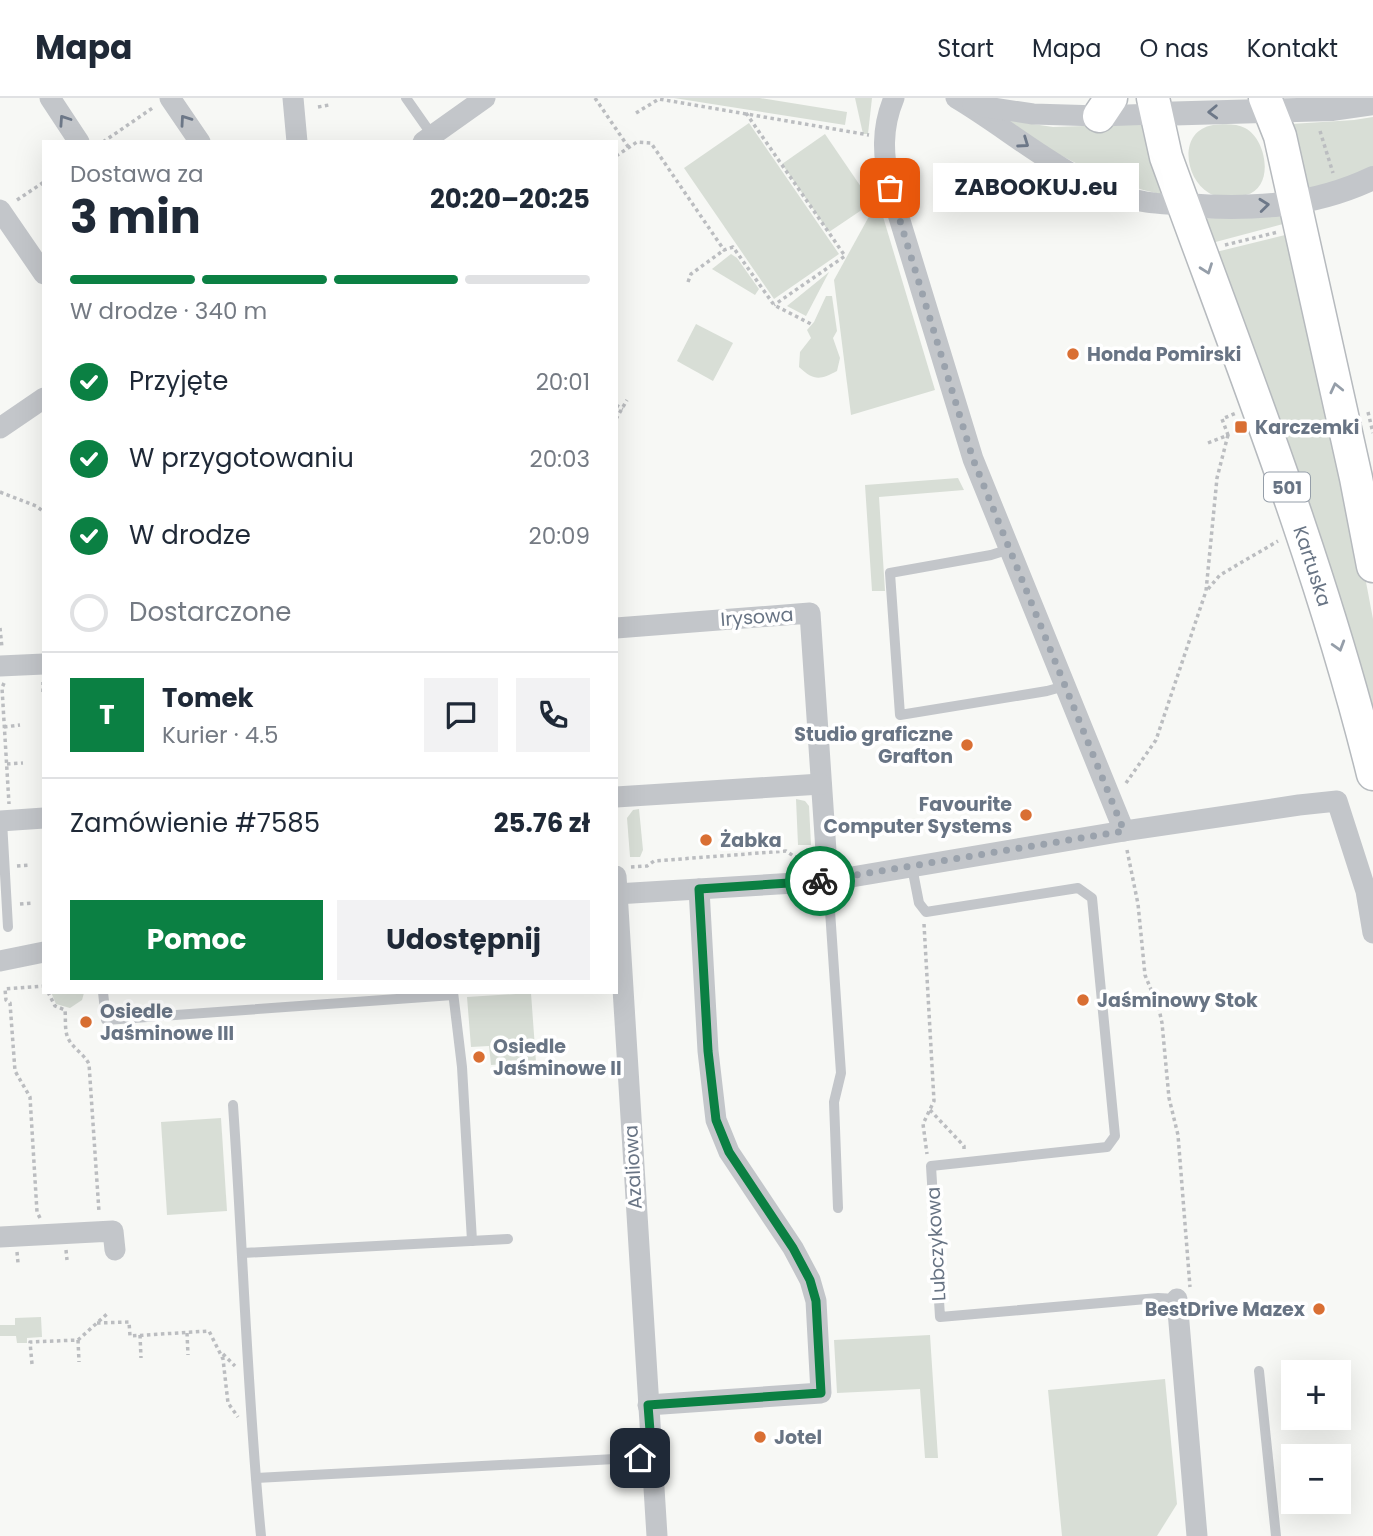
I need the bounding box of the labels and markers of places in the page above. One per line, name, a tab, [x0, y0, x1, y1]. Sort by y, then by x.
pin	[860, 158, 920, 218]
callout: ZABOOKUJ.eu	[932, 164, 1138, 212]
place label: Honda Pomirski	[1087, 341, 1241, 368]
marker: Honda Pomirski	[1065, 346, 1081, 362]
place label: Karczemki	[1255, 414, 1359, 441]
marker: Karczemki	[1233, 419, 1249, 435]
place label: Studio graficzne Grafton	[794, 721, 953, 770]
marker: Studio graficzne Grafton	[959, 737, 975, 753]
place label: Favourite Computer Systems	[824, 791, 1012, 840]
marker: Favourite Computer Systems	[1018, 807, 1034, 823]
place label: Żabka	[720, 827, 782, 854]
marker: Żabka	[698, 832, 714, 848]
place label: Jaśminowy Stok	[1097, 987, 1258, 1014]
marker: Jaśminowy Stok	[1075, 992, 1091, 1008]
place label: Osiedle Jaśminowe III	[100, 998, 234, 1047]
marker: Osiedle Jaśminowe III	[78, 1014, 94, 1030]
place label: Osiedle Jaśminowe II	[493, 1033, 622, 1082]
marker: Osiedle Jaśminowe II	[471, 1049, 487, 1065]
place label: BestDrive Mazex	[1145, 1296, 1306, 1323]
marker: BestDrive Mazex	[1311, 1301, 1327, 1317]
place label: Jotel	[774, 1424, 822, 1451]
pin	[610, 1428, 670, 1488]
marker: Jotel	[752, 1429, 768, 1445]

